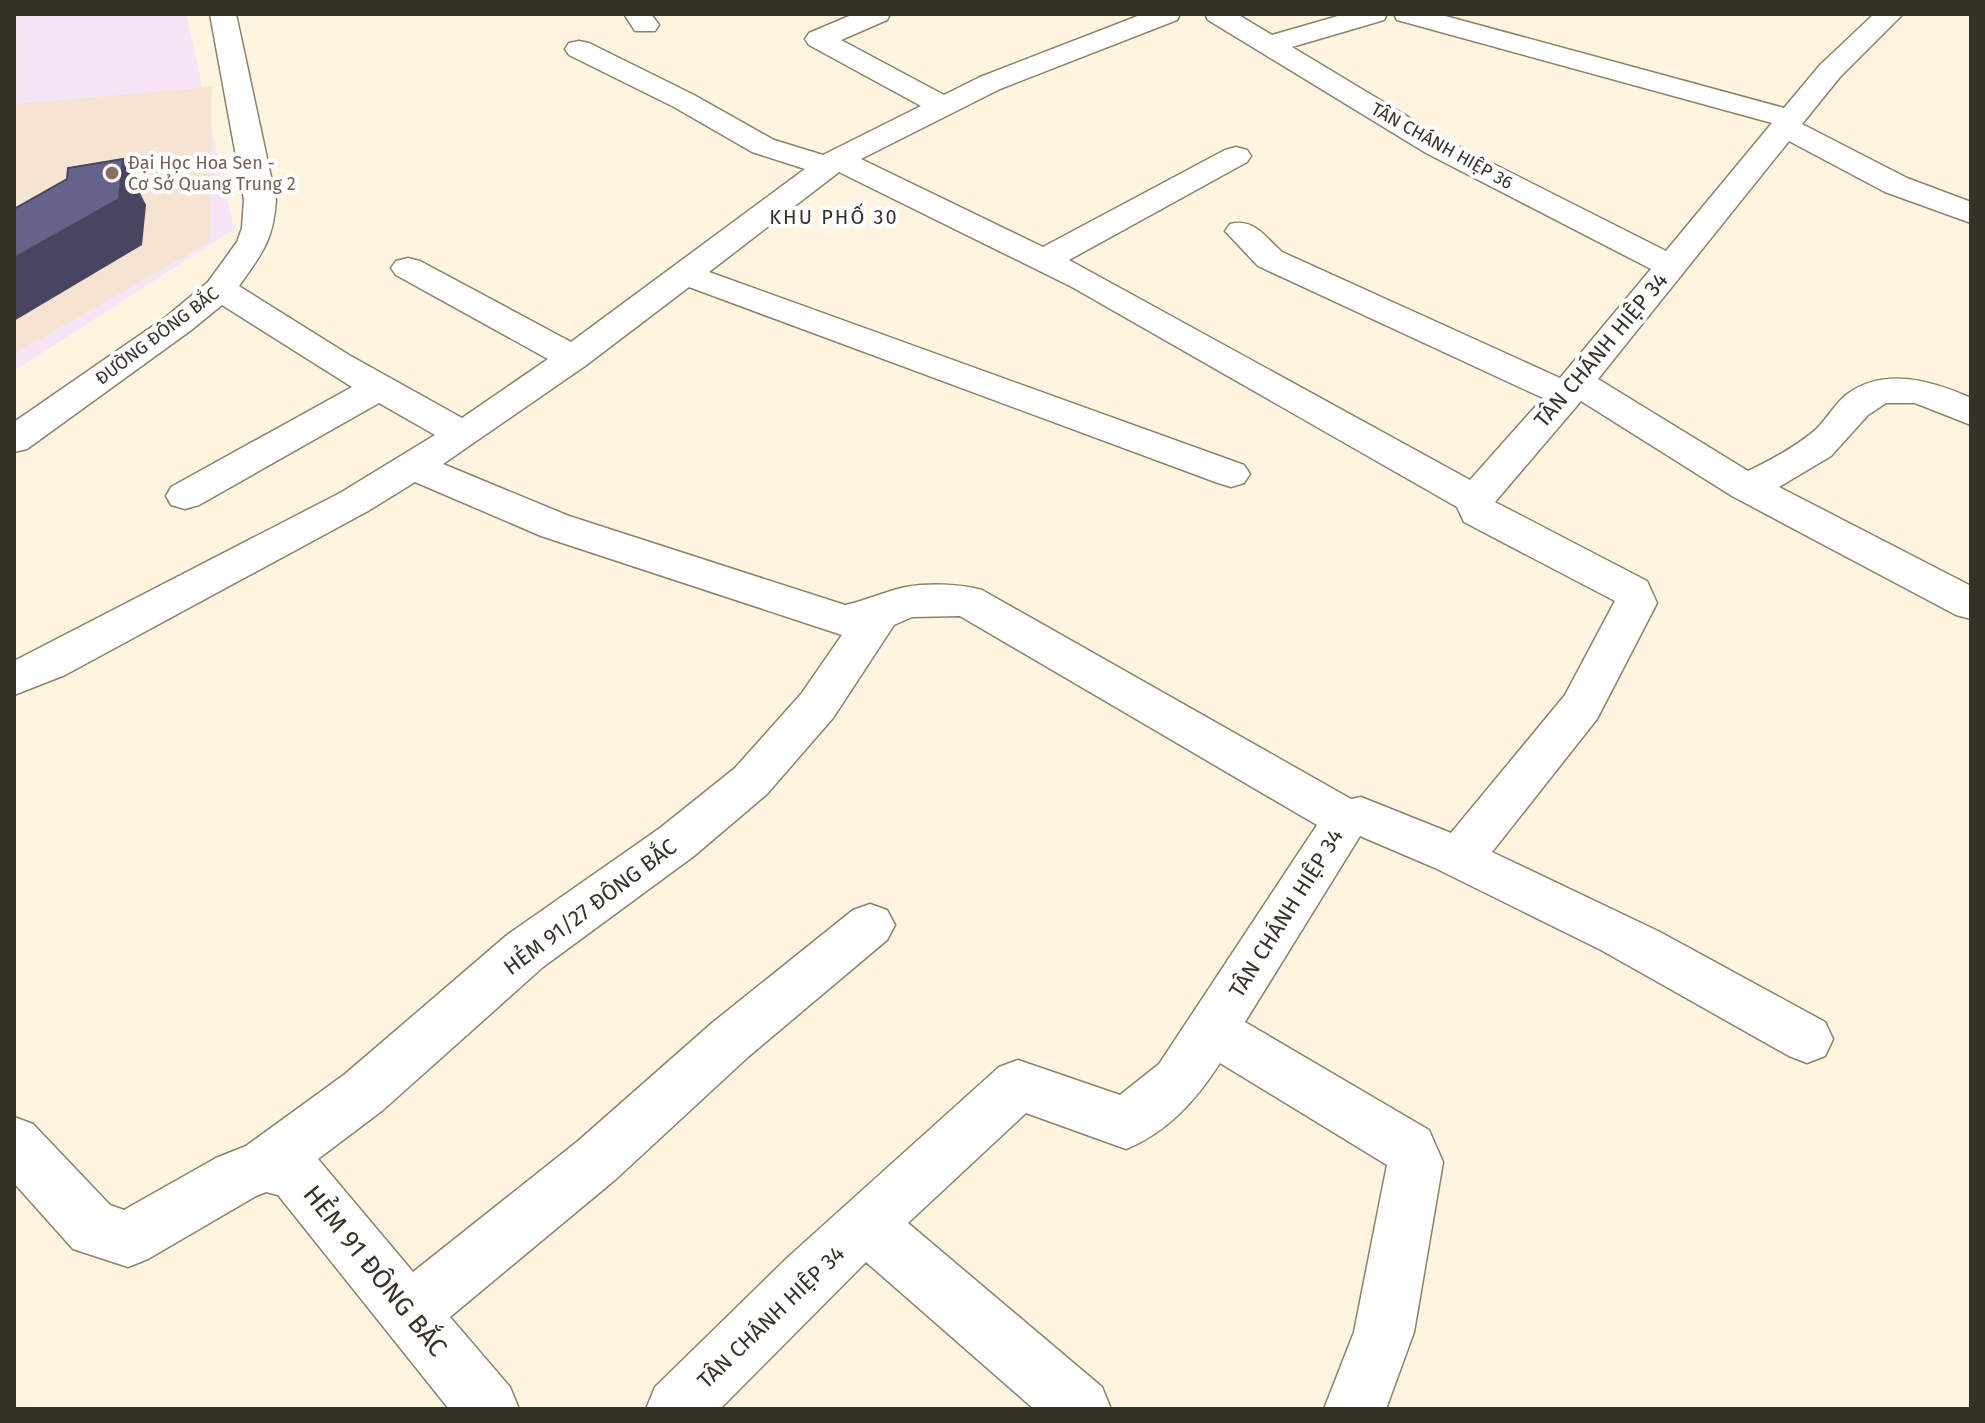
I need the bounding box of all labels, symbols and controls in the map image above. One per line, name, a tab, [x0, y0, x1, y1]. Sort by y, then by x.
street label: TÂN CHÁNH HIỆP 36	[1367, 97, 1517, 194]
place label: Đại Học Hoa Sen - Cơ Sở Quang Trung 2	[128, 152, 296, 195]
marker: Đại Học Hoa Sen - Cơ Sở Quang Trung 2	[103, 164, 121, 182]
district label: KHU PHỐ 30	[769, 202, 899, 229]
street label: TÂN CHÁNH HIỆP 34	[1528, 267, 1674, 433]
street label: ĐƯỜNG ĐÔNG BẮC	[89, 280, 223, 390]
street label: TÂN CHÁNH HIỆP 34	[1223, 823, 1349, 1002]
street label: HẺM 91/27 ĐÔNG BẮC	[496, 831, 682, 981]
street label: HẺM 91 ĐÔNG BẮC	[297, 1177, 457, 1363]
street label: TÂN CHÁNH HIỆP 34	[692, 1240, 850, 1394]

